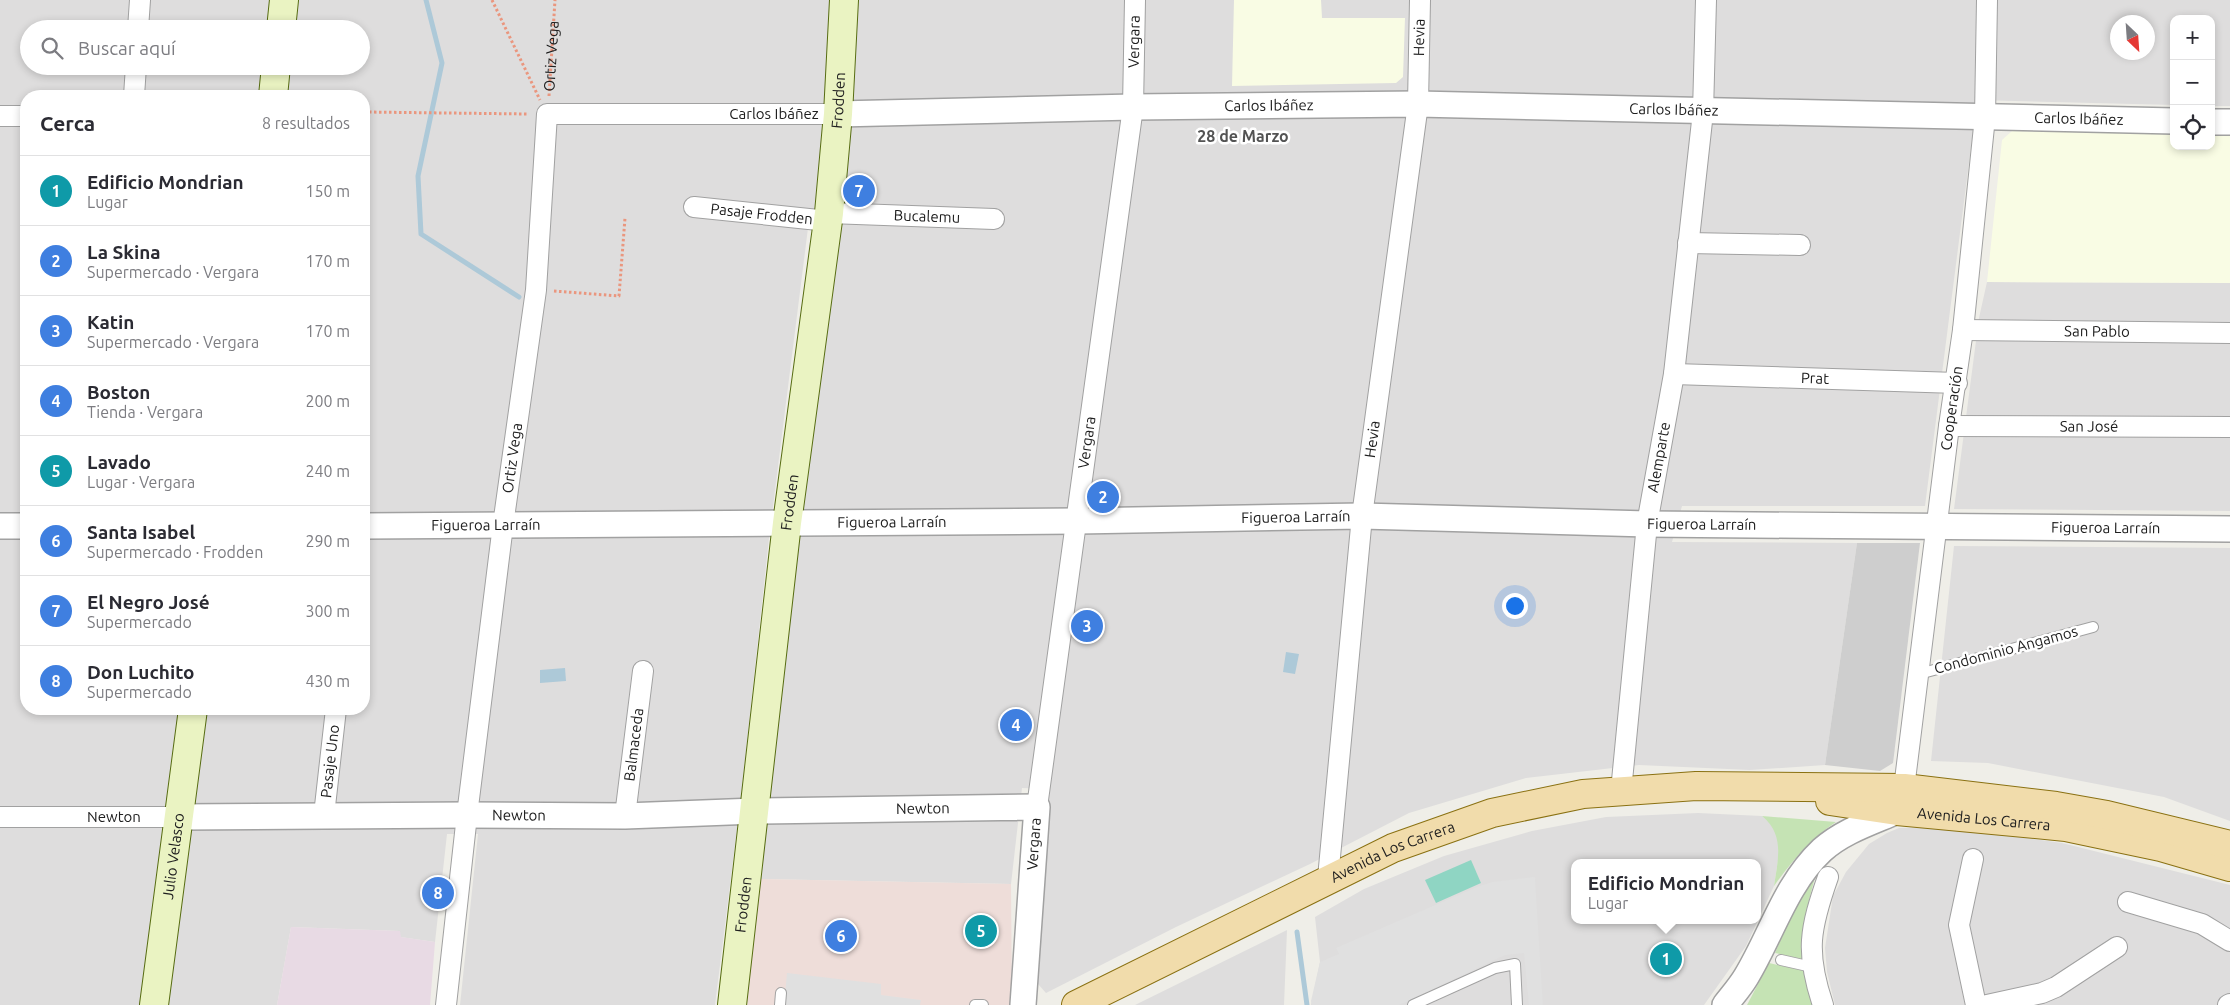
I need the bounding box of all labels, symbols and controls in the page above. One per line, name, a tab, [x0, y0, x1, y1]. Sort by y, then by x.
street label: Vergara	[1125, 15, 1143, 68]
north arrow	[2110, 15, 2155, 60]
map controls	[2170, 15, 2215, 150]
button: +	[2170, 15, 2215, 60]
street label: Hevia	[1410, 18, 1428, 56]
search box	[20, 20, 370, 75]
street label: Ortiz Vega	[540, 20, 562, 92]
icon: search	[38, 34, 66, 62]
text: Buscar aquí	[78, 37, 176, 59]
button: −	[2170, 60, 2215, 105]
street label: Frodden	[828, 72, 848, 129]
street label: Carlos Ibáñez	[1224, 96, 1314, 114]
street label: Carlos Ibáñez	[1629, 100, 1719, 119]
street label: Carlos Ibáñez	[729, 105, 819, 122]
button: locate	[2170, 105, 2215, 150]
street label: Carlos Ibáñez	[2034, 109, 2124, 128]
text: Cerca	[40, 111, 95, 135]
text: 8 resultados	[262, 114, 350, 132]
district label: 28 de Marzo	[1197, 127, 1289, 145]
text: Edificio Mondrian	[87, 171, 244, 193]
pin: 7	[843, 172, 875, 210]
text: 1	[51, 182, 61, 200]
text: 150 m	[305, 182, 350, 200]
text: Lugar	[87, 193, 128, 211]
street label: Pasaje Frodden	[710, 200, 814, 227]
street label: Bucalemu	[893, 206, 960, 226]
text: La Skina	[87, 241, 161, 263]
text: 2	[51, 252, 61, 270]
text: 170 m	[305, 252, 350, 270]
text: Supermercado · Vergara	[87, 263, 259, 281]
text: Katin	[87, 311, 134, 333]
text: 3	[51, 322, 61, 340]
text: 170 m	[305, 322, 350, 340]
street label: San Pablo	[2064, 322, 2130, 340]
text: Supermercado · Vergara	[87, 333, 259, 351]
street label: Cooperación	[1937, 365, 1966, 451]
street label: Prat	[1801, 369, 1829, 387]
text: Boston	[87, 381, 150, 403]
text: 4	[51, 392, 61, 410]
text: 200 m	[305, 392, 350, 410]
text: Tienda · Vergara	[87, 403, 203, 421]
street label: Vergara	[1075, 415, 1099, 470]
street label: San José	[2060, 417, 2118, 435]
street label: Hevia	[1361, 420, 1383, 459]
street label: Alemparte	[1644, 421, 1673, 494]
street label: Ortiz Vega	[499, 422, 525, 494]
text: Lavado	[87, 451, 151, 473]
text: 5	[51, 462, 61, 480]
text: 240 m	[305, 462, 350, 480]
text: Lugar · Vergara	[87, 473, 195, 491]
street label: Frodden	[777, 473, 802, 531]
pin: 2	[1087, 478, 1119, 516]
street label: Figueroa Larraín	[1241, 507, 1351, 526]
street label: Figueroa Larraín	[837, 513, 947, 531]
street label: Figueroa Larraín	[1647, 515, 1757, 533]
street label: Figueroa Larraín	[431, 516, 541, 534]
street label: Figueroa Larraín	[2051, 518, 2161, 536]
text: Santa Isabel	[87, 521, 195, 543]
text: 6	[51, 532, 61, 550]
text: 290 m	[305, 532, 350, 550]
text: Supermercado · Frodden	[87, 543, 263, 561]
text: El Negro José	[87, 591, 210, 613]
your location	[1502, 593, 1528, 619]
text: 7	[51, 602, 61, 620]
text: 300 m	[305, 602, 350, 620]
pin: 3	[1071, 607, 1103, 645]
text: Supermercado	[87, 613, 192, 631]
street label: Condominio Angamos	[1932, 622, 2080, 677]
text: Don Luchito	[87, 661, 195, 683]
text: 8	[51, 672, 61, 690]
text: 430 m	[305, 672, 350, 690]
text: Supermercado	[87, 683, 192, 701]
pin: 4	[1000, 706, 1032, 744]
street label: Balmaceda	[620, 707, 646, 782]
street label: Pasaje Uno	[317, 724, 342, 799]
street label: Newton	[896, 799, 950, 817]
street label: Avenida Los Carrera	[1917, 804, 2051, 833]
street label: Newton	[492, 806, 546, 823]
street label: Newton	[87, 808, 141, 825]
street label: Julio Velasco	[159, 812, 187, 900]
street label: Vergara	[1023, 817, 1044, 871]
street label: Avenida Los Carrera	[1328, 818, 1457, 886]
popup	[1571, 859, 1761, 924]
text: Edificio Mondrian	[1588, 872, 1744, 894]
pin: 8	[422, 874, 454, 912]
street label: Frodden	[731, 876, 755, 934]
text: Lugar	[1588, 894, 1628, 912]
pin: 5	[965, 912, 997, 950]
pin: 6	[825, 917, 857, 955]
pin: 1	[1650, 940, 1682, 978]

